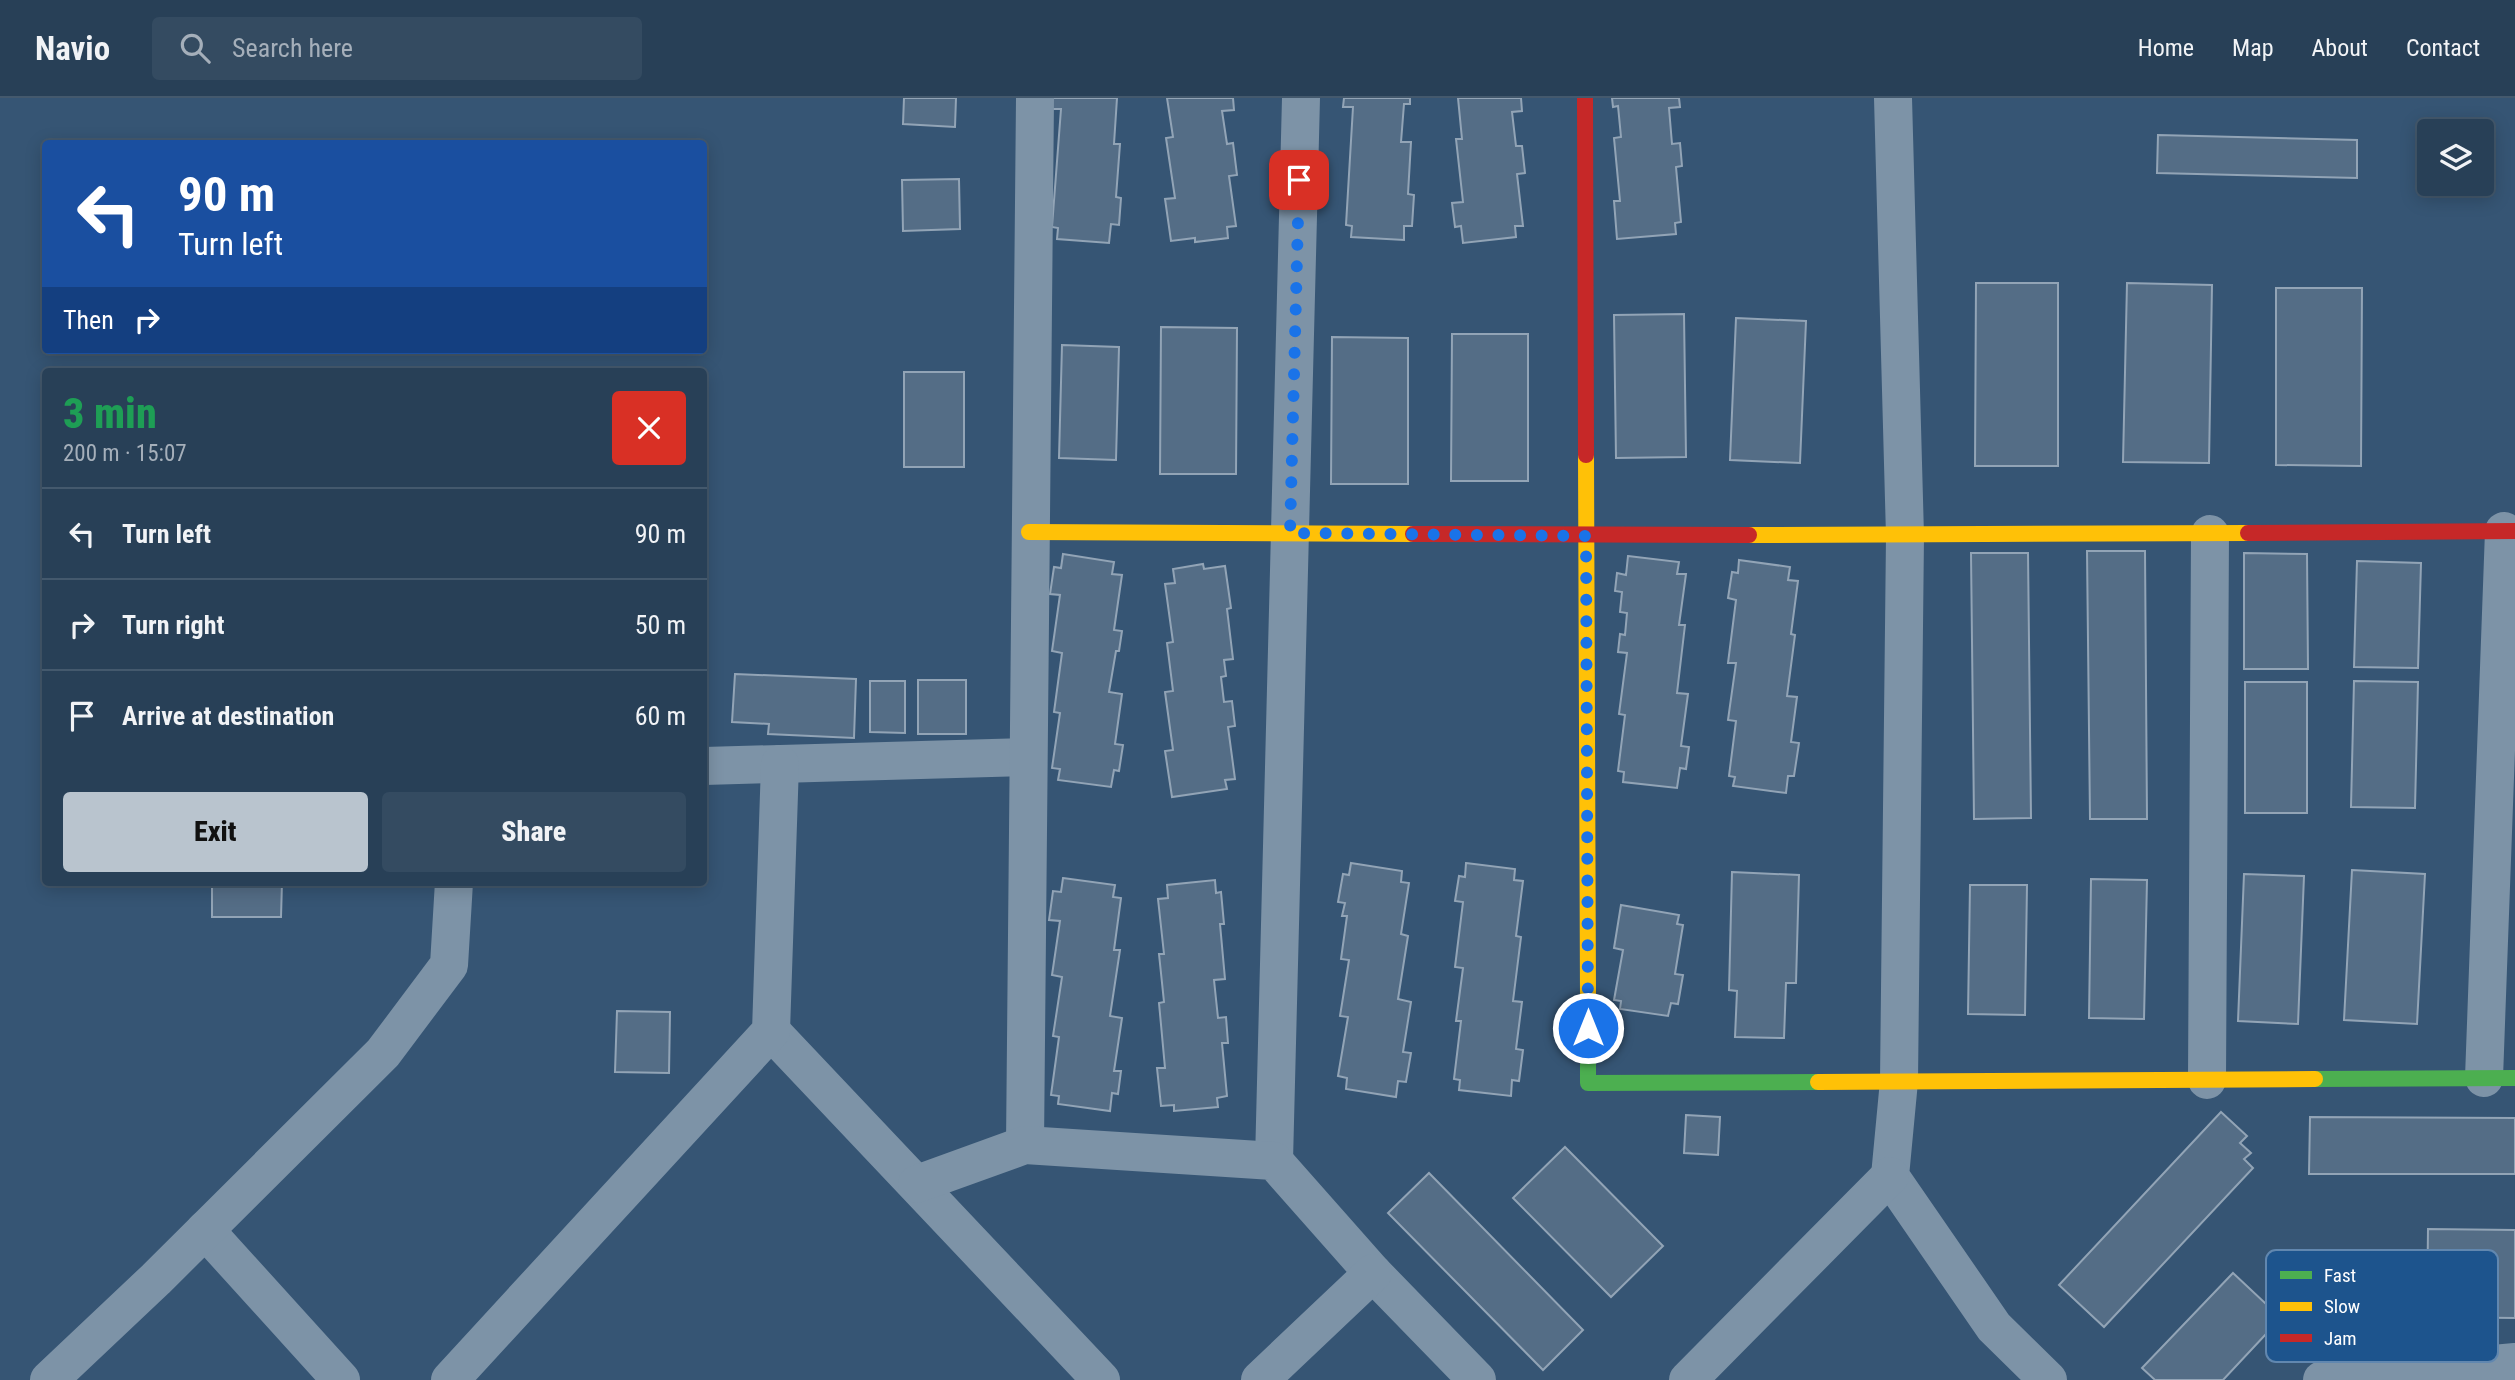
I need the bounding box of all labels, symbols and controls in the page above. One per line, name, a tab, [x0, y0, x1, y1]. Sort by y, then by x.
search box	[152, 17, 642, 80]
text: Navio	[35, 29, 110, 68]
icon: search	[176, 29, 214, 67]
text: Search here	[232, 33, 353, 63]
text: Home	[2138, 34, 2194, 62]
text: Map	[2232, 34, 2274, 62]
text: About	[2312, 34, 2368, 62]
text: Contact	[2406, 34, 2480, 62]
map controls	[2417, 119, 2494, 196]
button: layers	[2417, 119, 2494, 196]
pin	[1269, 150, 1329, 210]
icon: arrive	[1280, 161, 1318, 199]
text: 90 m	[178, 166, 275, 223]
icon: left	[63, 168, 154, 259]
text: Turn left	[178, 225, 283, 263]
icon: right	[128, 301, 166, 339]
text: Then	[63, 305, 114, 335]
text: 3 min	[63, 389, 157, 438]
button: close	[612, 391, 686, 465]
text: 200 m · 15:07	[63, 440, 187, 467]
icon: left	[63, 515, 101, 553]
text: Turn left	[122, 519, 211, 549]
text: 90 m	[635, 519, 686, 549]
icon: right	[63, 606, 101, 644]
text: Turn right	[122, 610, 224, 640]
text: 50 m	[635, 610, 686, 640]
icon: arrive	[63, 697, 101, 735]
text: Arrive at destination	[122, 701, 334, 731]
text: 60 m	[635, 701, 686, 731]
button: Exit	[63, 792, 368, 872]
button: Share	[382, 792, 686, 872]
position arrow	[1551, 991, 1625, 1065]
legend	[2266, 1250, 2498, 1362]
text: Fast	[2324, 1264, 2356, 1287]
text: Slow	[2324, 1295, 2360, 1318]
text: Jam	[2324, 1327, 2357, 1350]

